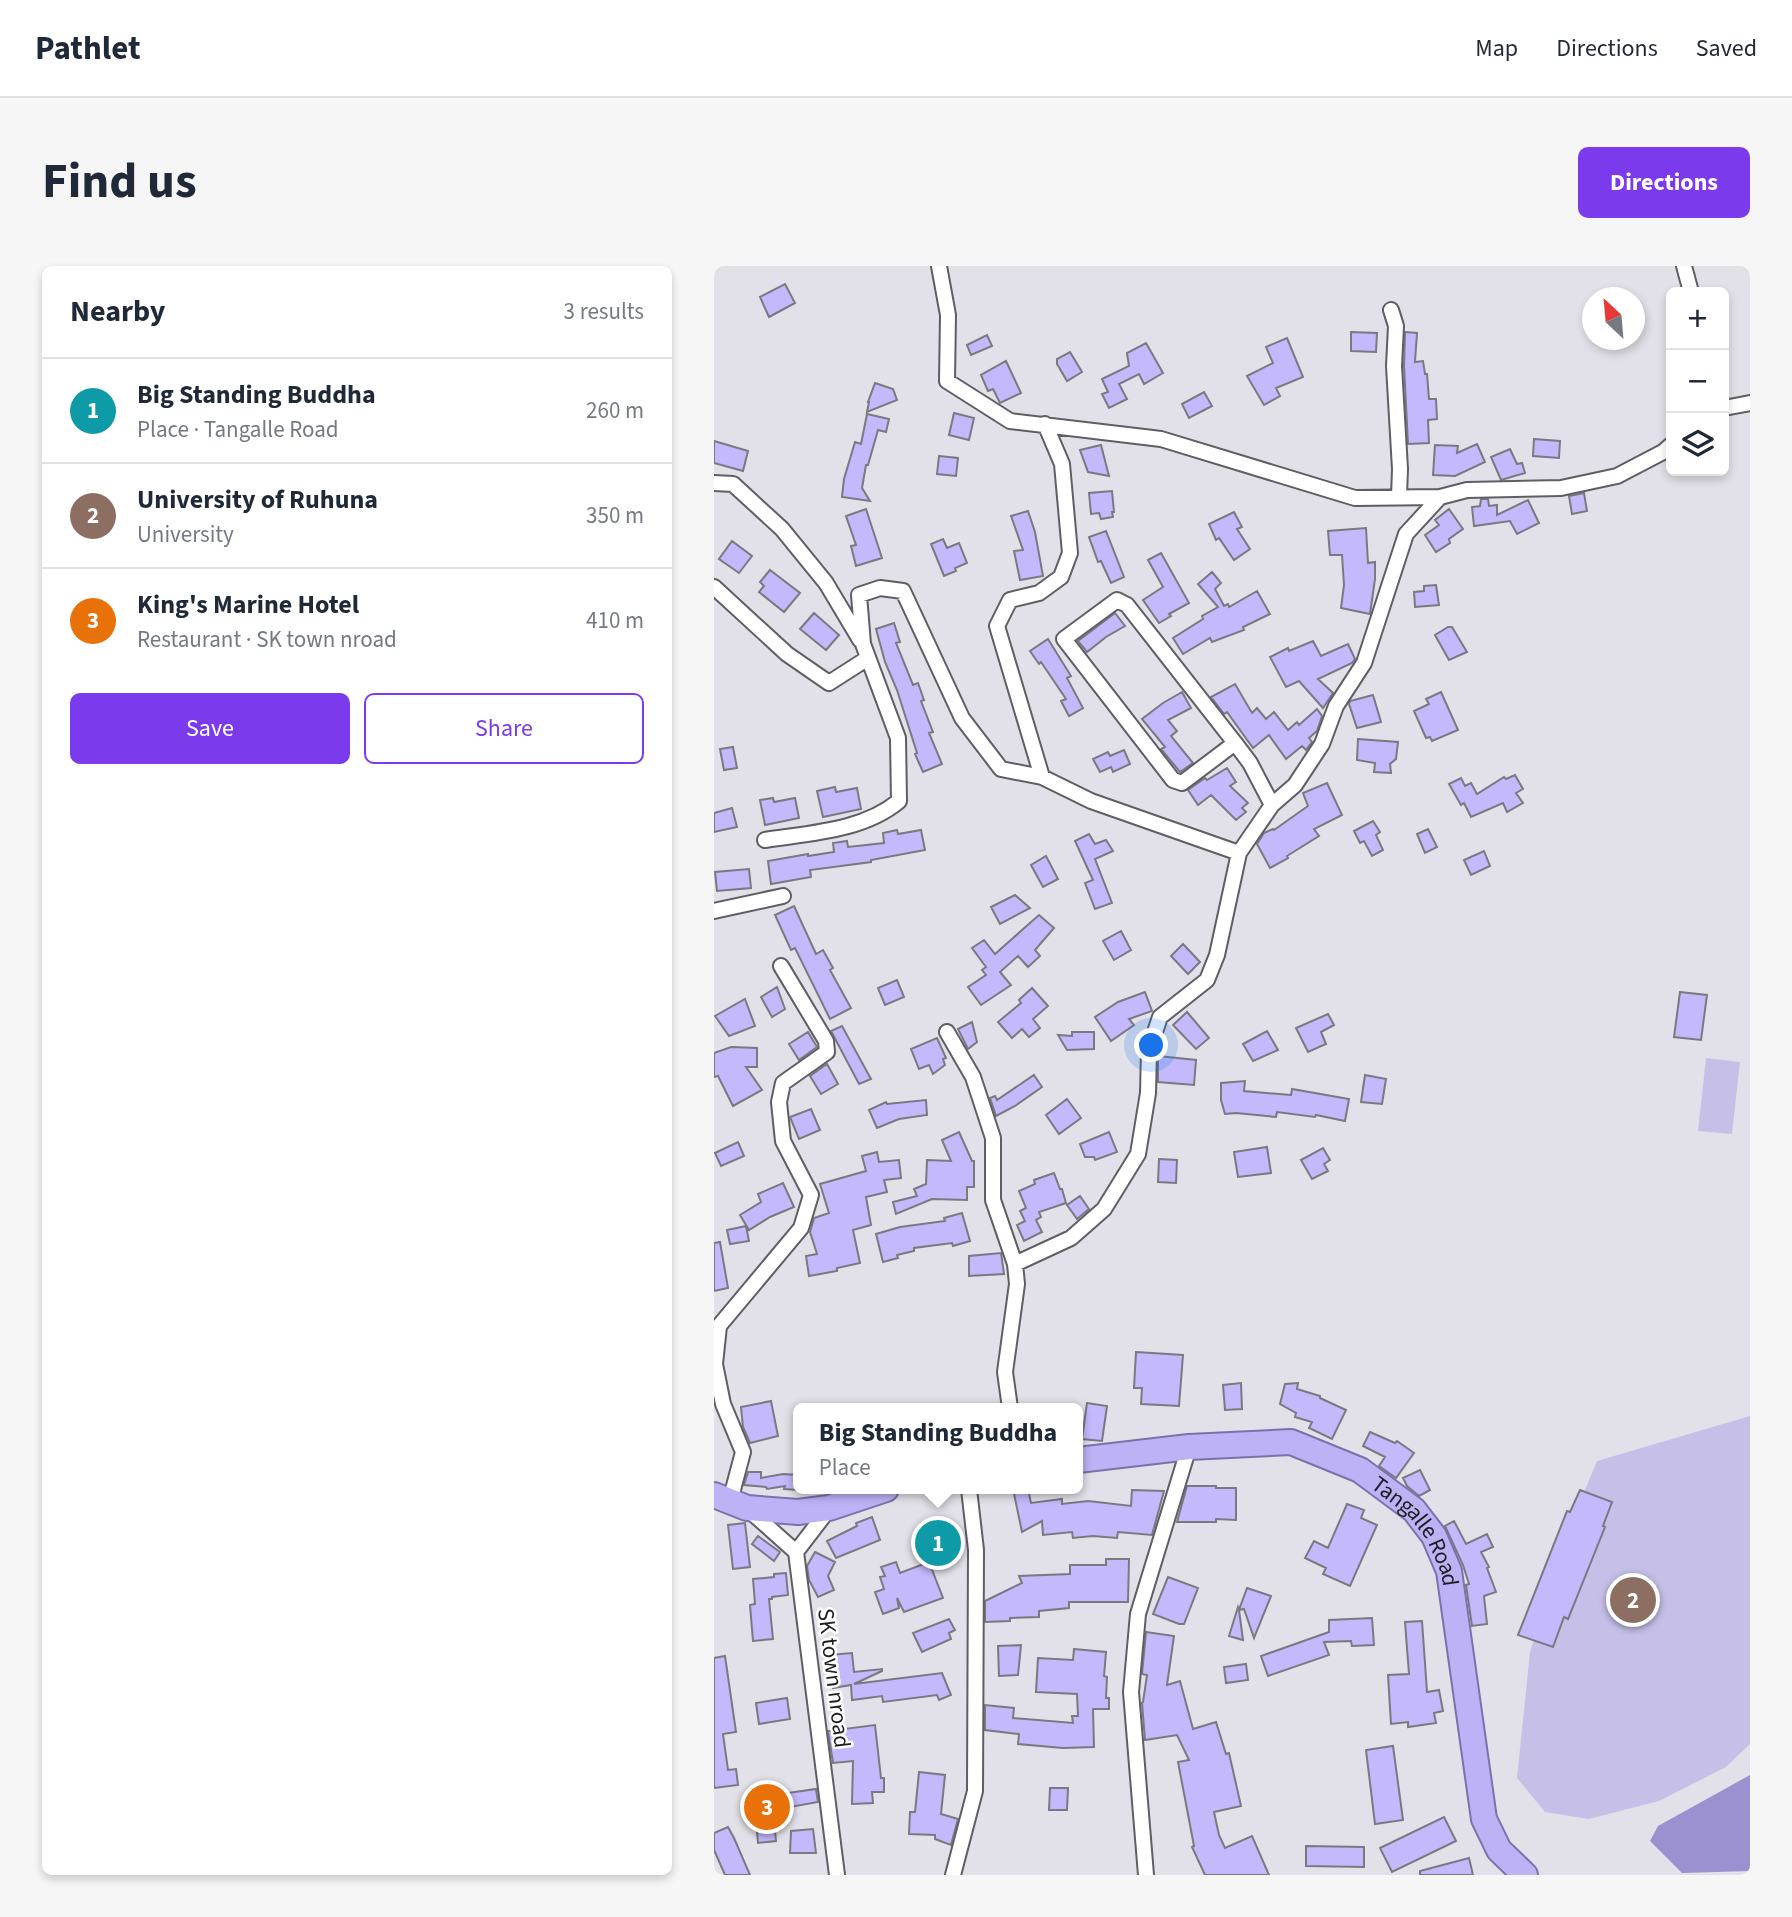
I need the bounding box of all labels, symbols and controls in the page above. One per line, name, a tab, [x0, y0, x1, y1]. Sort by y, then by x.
text: Pathlet	[35, 25, 141, 72]
text: Map	[1475, 31, 1518, 66]
text: Directions	[1556, 31, 1658, 66]
text: Saved	[1696, 31, 1757, 66]
text: Find us	[42, 147, 197, 217]
button: Directions	[1578, 147, 1750, 218]
north arrow	[1582, 287, 1645, 350]
map controls	[1666, 287, 1729, 476]
button: +	[1666, 287, 1729, 350]
text: Nearby	[70, 290, 165, 333]
text: 3 results	[564, 295, 644, 328]
button: −	[1666, 350, 1729, 413]
text: Big Standing Buddha	[137, 376, 376, 413]
text: 1	[87, 394, 99, 427]
text: 260 m	[586, 394, 644, 427]
text: Place · Tangalle Road	[137, 413, 339, 446]
button: layers	[1666, 413, 1729, 476]
text: University of Ruhuna	[137, 481, 378, 518]
text: 2	[87, 499, 99, 532]
text: 350 m	[586, 499, 644, 532]
text: University	[137, 518, 234, 551]
text: King's Marine Hotel	[137, 586, 359, 623]
text: 3	[87, 604, 99, 637]
text: 410 m	[586, 604, 644, 637]
text: Restaurant · SK town nroad	[137, 623, 397, 656]
button: Save	[70, 693, 350, 764]
button: Share	[364, 693, 644, 764]
your location	[1134, 1028, 1168, 1062]
popup	[793, 1403, 1083, 1494]
text: Big Standing Buddha	[819, 1414, 1057, 1451]
text: Place	[819, 1451, 871, 1484]
street label: Tangalle Road	[1365, 1468, 1467, 1588]
pin: 1	[915, 1517, 961, 1569]
pin: 2	[1610, 1574, 1656, 1626]
street label: SK town nroad	[809, 1606, 859, 1750]
pin: 3	[744, 1781, 790, 1833]

